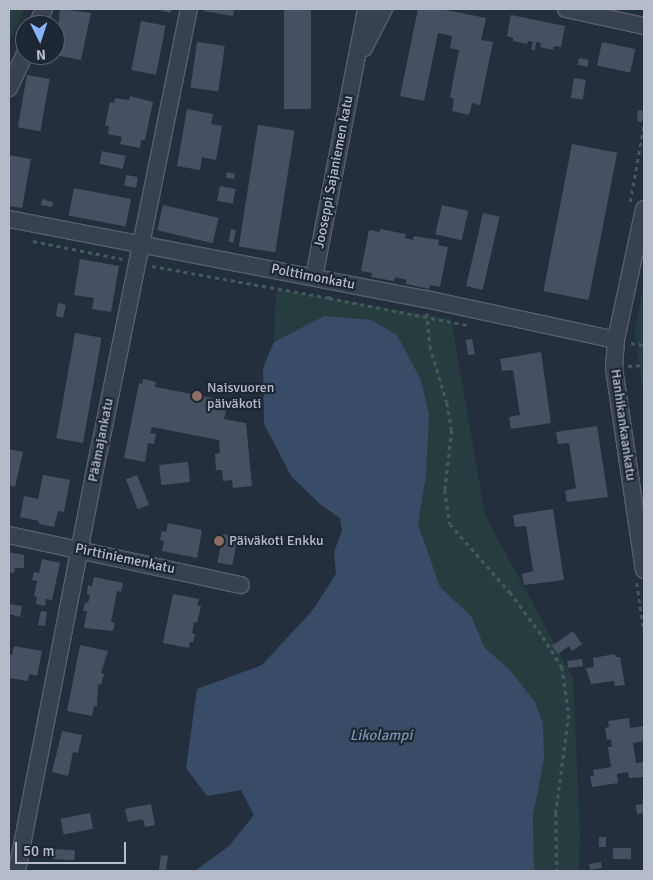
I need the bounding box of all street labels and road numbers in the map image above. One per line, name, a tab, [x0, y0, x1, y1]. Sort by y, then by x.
street label: Jooseppi Sajaniemen katu	[311, 94, 357, 250]
street label: Polttimonkatu	[270, 261, 356, 293]
street label: Hanhikankaankatu	[607, 368, 639, 482]
street label: Päämajankatu	[85, 397, 117, 483]
street label: Pirttiniemenkatu	[74, 540, 176, 578]

